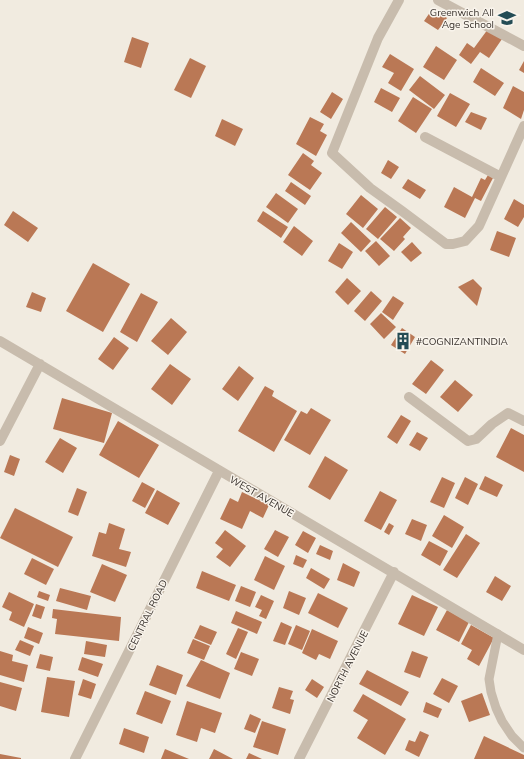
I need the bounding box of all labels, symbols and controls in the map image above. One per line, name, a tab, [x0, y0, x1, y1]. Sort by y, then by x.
place label: Greenwich All Age School	[430, 6, 494, 31]
school or university icon: Greenwich All Age School	[497, 8, 517, 28]
building icon: #COGNIZANTINDIA	[393, 331, 413, 351]
place label: #COGNIZANTINDIA	[416, 335, 509, 348]
street label: WEST AVENUE	[227, 473, 296, 520]
street label: CENTRAL ROAD	[125, 577, 170, 653]
street label: NORTH AVENUE	[324, 628, 371, 704]

